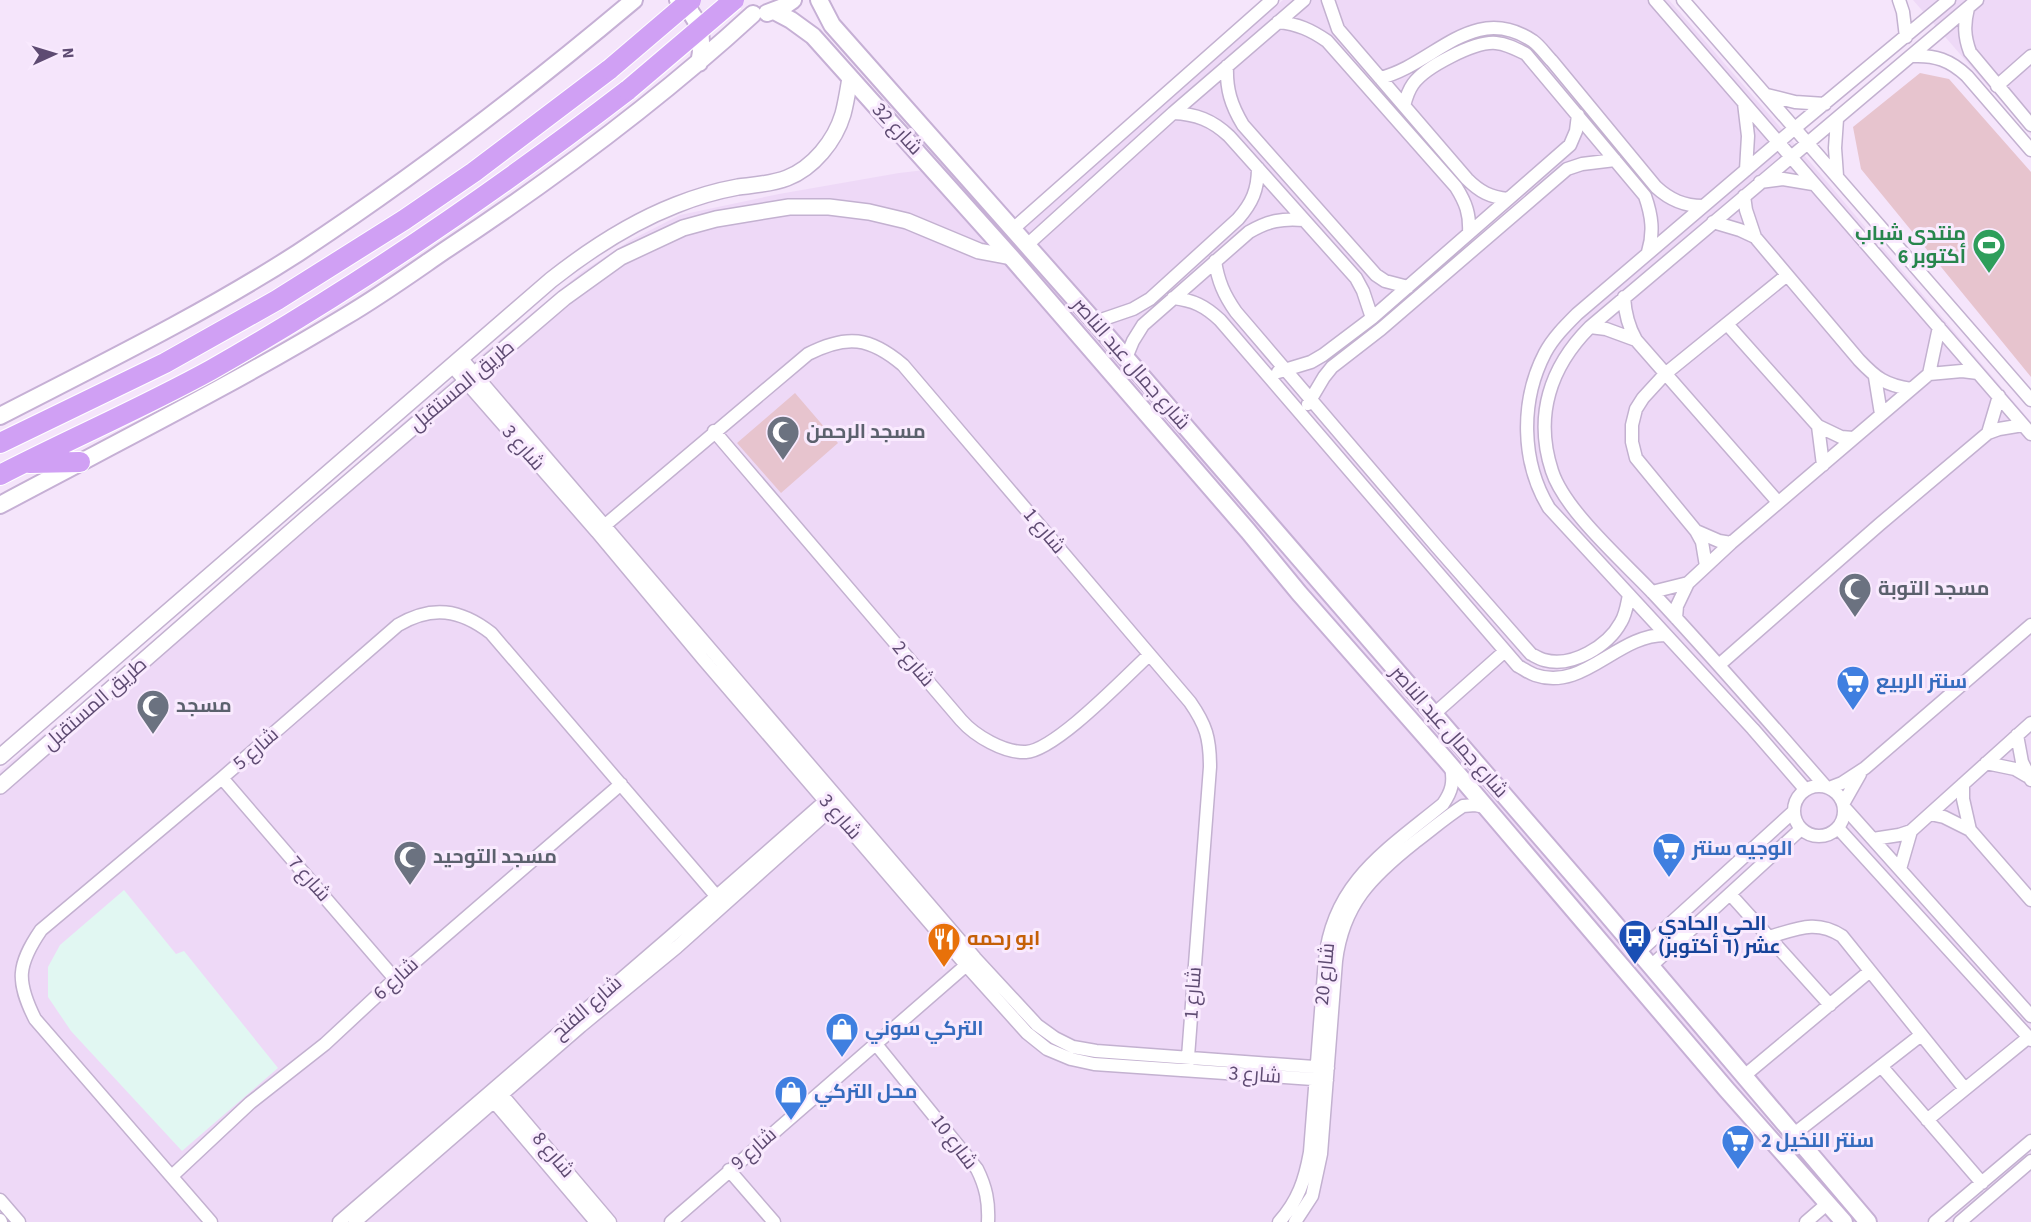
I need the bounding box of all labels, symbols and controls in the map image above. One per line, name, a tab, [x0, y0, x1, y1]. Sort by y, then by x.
north arrow	[24, 24, 84, 84]
text: N	[57, 47, 79, 59]
street label: شارع 32	[865, 97, 929, 161]
place label: منتدى شباب 6 أكتوبر	[1855, 220, 1966, 271]
sports icon: منتدى شباب 6 أكتوبر	[1971, 227, 2007, 274]
street label: شارع جمال عبد الناصر	[1065, 291, 1196, 436]
street label: طريق المستقبل	[403, 334, 521, 438]
mosque icon: مسجد الرحمن	[765, 414, 801, 461]
place label: مسجد الرحمن	[806, 418, 926, 446]
street label: شارع 3	[495, 419, 551, 477]
street label: شارع 1	[1016, 502, 1072, 560]
mosque icon: مسجد التوبة	[1837, 571, 1873, 618]
place label: مسجد التوبة	[1878, 575, 1990, 603]
street label: شارع 2	[885, 635, 941, 693]
street label: طريق المستقبل	[37, 651, 153, 757]
street label: شارع جمال عبد الناصر	[1383, 659, 1514, 804]
supermarket icon: سنتر الربيع	[1835, 664, 1871, 711]
place label: سنتر الربيع	[1876, 668, 1967, 696]
mosque icon: مسجد	[135, 688, 171, 735]
place label: مسجد	[176, 692, 232, 720]
street label: شارع 5	[227, 721, 285, 777]
street label: شارع 3	[812, 788, 868, 846]
supermarket icon: الوجيه سنتر	[1651, 831, 1687, 878]
place label: الوجيه سنتر	[1691, 835, 1793, 863]
mosque icon: مسجد التوحيد	[392, 839, 428, 886]
place label: مسجد التوحيد	[433, 843, 557, 871]
street label: شارع 7	[281, 850, 337, 908]
place label: الحي الحادي عشر (٦ أكتوبر)	[1658, 910, 1781, 961]
bus stop icon: الحي الحادي عشر (٦ أكتوبر)	[1617, 918, 1653, 965]
restaurant icon: ابو رحمه	[926, 921, 962, 968]
place label: ابو رحمه	[967, 925, 1040, 953]
street label: شارع 20	[1308, 941, 1342, 1007]
street label: شارع 6	[367, 951, 425, 1007]
street label: شارع 1	[1177, 966, 1209, 1020]
street label: شارع الفتح	[546, 970, 628, 1046]
shop icon: التركي سوني	[824, 1011, 860, 1058]
place label: التركي سوني	[865, 1015, 983, 1044]
street label: شارع 3	[1228, 1059, 1282, 1091]
shop icon: محل التركي	[773, 1074, 809, 1121]
place label: محل التركي	[814, 1078, 917, 1107]
street label: شارع 10	[924, 1109, 984, 1175]
street label: شارع 9	[725, 1121, 783, 1177]
supermarket icon: سنتر النخيل 2	[1720, 1123, 1756, 1170]
street label: شارع 8	[525, 1126, 581, 1184]
place label: سنتر النخيل 2	[1761, 1127, 1874, 1155]

